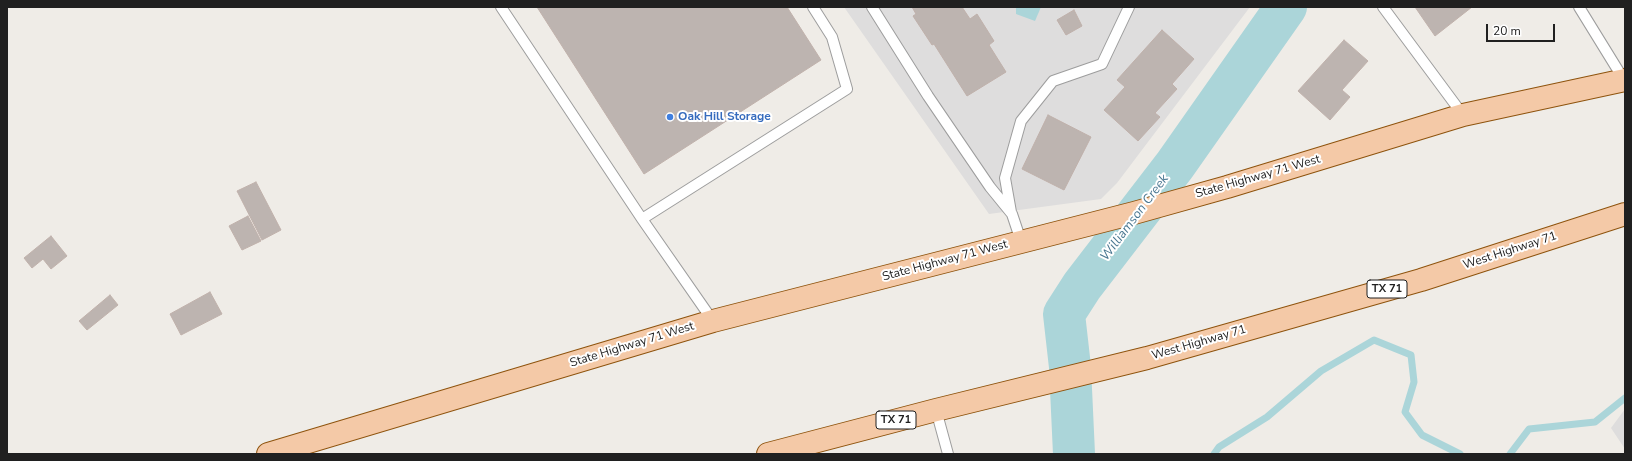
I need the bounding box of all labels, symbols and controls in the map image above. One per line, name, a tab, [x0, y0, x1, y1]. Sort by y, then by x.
scale bar	[1488, 16, 1557, 42]
text: 20 m	[1493, 23, 1521, 39]
place label: Oak Hill Storage	[678, 110, 771, 124]
marker: Oak Hill Storage	[665, 112, 675, 122]
street label: State Highway 71 West	[1194, 152, 1322, 202]
water label: Williamson Creek	[1098, 172, 1172, 264]
street label: West Highway 71	[1461, 229, 1559, 273]
street label: State Highway 71 West	[881, 237, 1009, 285]
road number: TX 71	[1367, 280, 1407, 298]
street label: State Highway 71 West	[568, 319, 696, 371]
street label: West Highway 71	[1150, 323, 1248, 363]
road number: TX 71	[876, 411, 916, 429]

